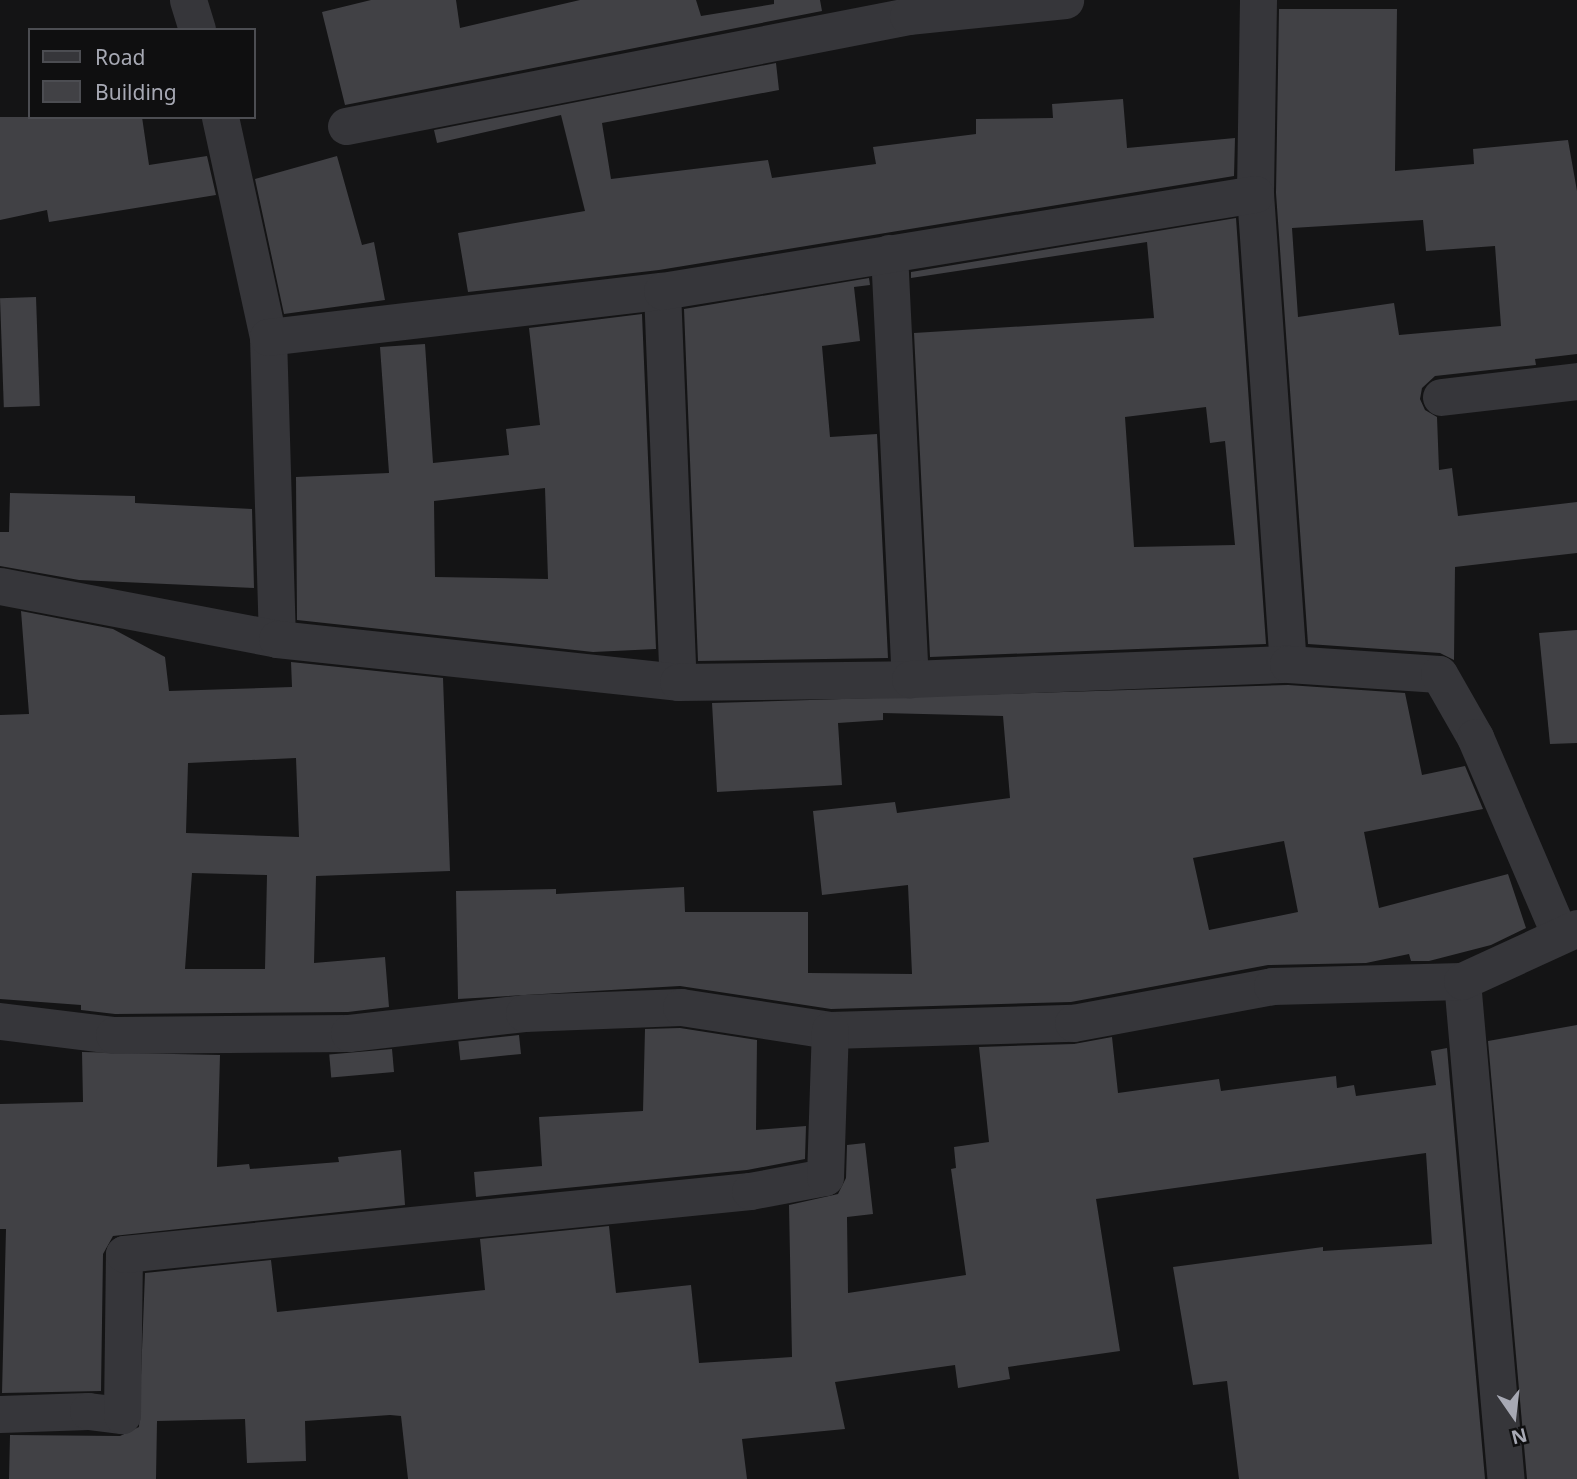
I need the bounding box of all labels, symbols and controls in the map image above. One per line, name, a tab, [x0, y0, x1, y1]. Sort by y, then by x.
legend	[28, 28, 256, 119]
text: Road	[95, 43, 145, 71]
text: Building	[95, 78, 177, 106]
north arrow	[1479, 1381, 1549, 1451]
text: N	[1508, 1422, 1530, 1451]

